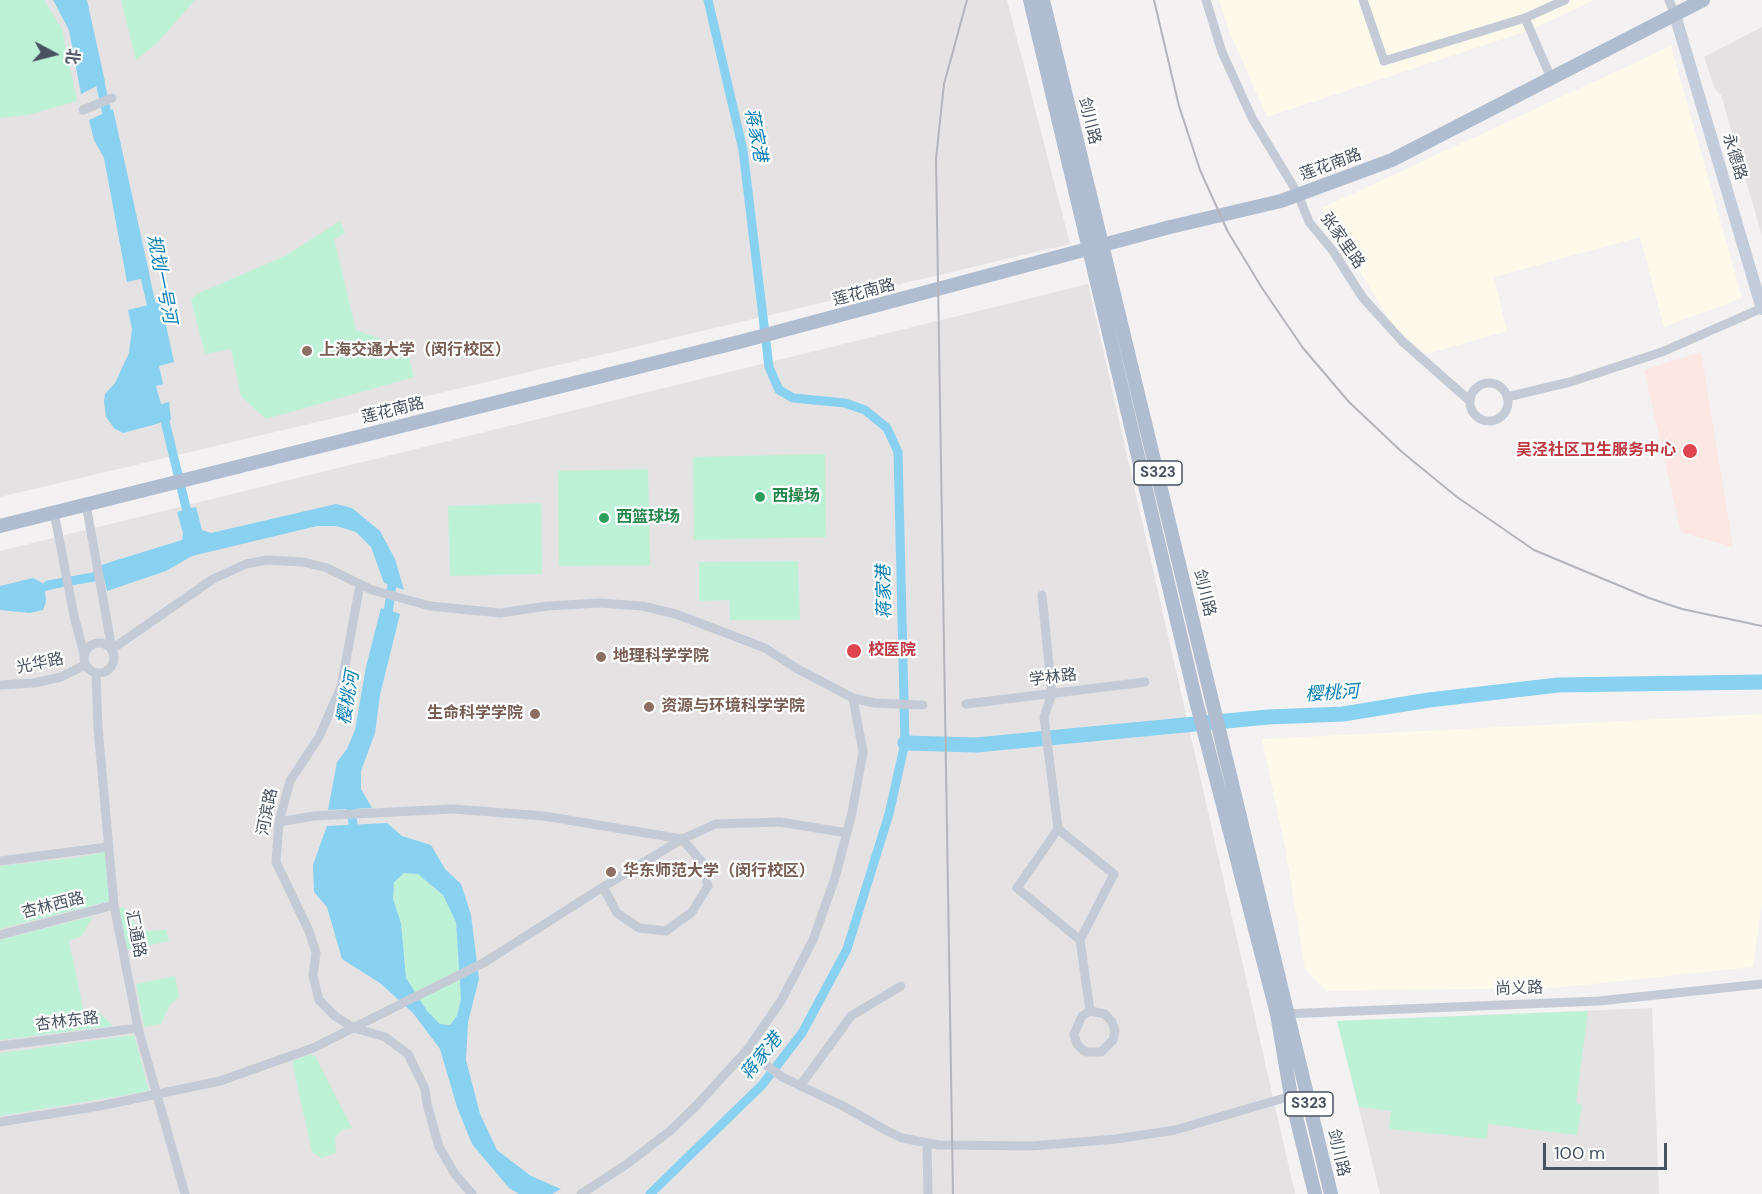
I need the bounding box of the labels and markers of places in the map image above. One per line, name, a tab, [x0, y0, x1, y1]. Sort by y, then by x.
place label: 上海交通大学（闵行校区）	[319, 341, 511, 361]
marker: 上海交通大学（闵行校区）	[300, 344, 314, 358]
place label: 吴泾社区卫生服务中心	[1516, 441, 1676, 461]
marker: 吴泾社区卫生服务中心	[1681, 442, 1699, 460]
place label: 西操场	[772, 487, 820, 507]
marker: 西操场	[753, 490, 767, 504]
place label: 西篮球场	[616, 508, 680, 528]
marker: 西篮球场	[597, 511, 611, 525]
place label: 校医院	[868, 641, 916, 661]
marker: 校医院	[845, 642, 863, 660]
place label: 地理科学学院	[613, 647, 709, 667]
marker: 地理科学学院	[594, 650, 608, 664]
place label: 资源与环境科学学院	[661, 697, 805, 717]
marker: 资源与环境科学学院	[642, 700, 656, 714]
place label: 生命科学学院	[427, 704, 523, 724]
marker: 生命科学学院	[528, 707, 542, 721]
place label: 华东师范大学（闵行校区）	[623, 862, 815, 882]
marker: 华东师范大学（闵行校区）	[604, 865, 618, 879]

